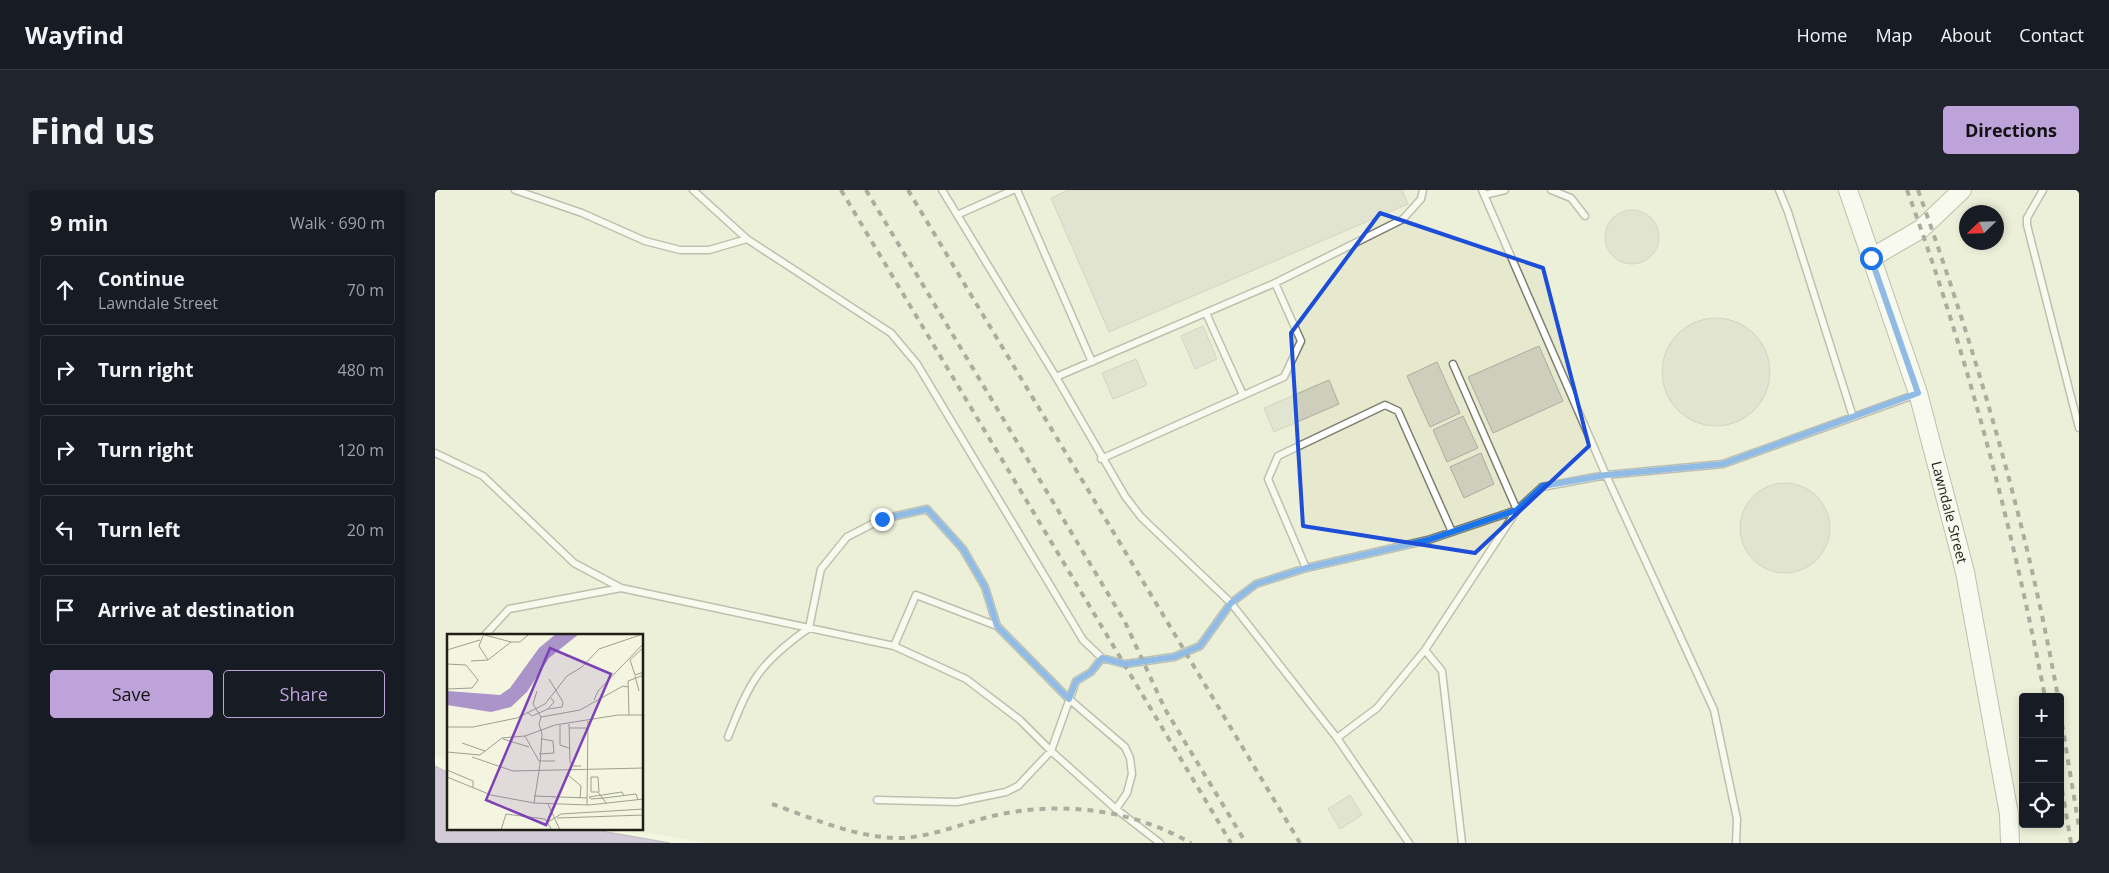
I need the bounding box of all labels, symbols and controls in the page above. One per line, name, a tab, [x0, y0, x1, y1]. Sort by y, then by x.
text: Wayfind	[25, 18, 124, 51]
text: Home	[1797, 23, 1847, 47]
text: Map	[1875, 23, 1913, 47]
text: About	[1941, 23, 1991, 47]
text: Contact	[2019, 23, 2084, 47]
button: Directions	[1943, 106, 2079, 154]
text: Find us	[30, 107, 155, 154]
north arrow	[1959, 205, 2004, 250]
text: 9 min	[50, 209, 108, 237]
text: Walk · 690 m	[290, 212, 385, 234]
route start	[1860, 247, 1883, 270]
text: Continue	[98, 266, 185, 292]
icon: ahead	[51, 276, 79, 304]
text: 70 m	[347, 279, 384, 301]
text: Lawndale Street	[98, 292, 218, 314]
icon: right	[51, 356, 79, 384]
text: Turn right	[98, 357, 193, 383]
text: 480 m	[338, 359, 384, 381]
icon: right	[51, 436, 79, 464]
text: Turn right	[98, 437, 193, 463]
text: 120 m	[338, 439, 384, 461]
street label: Lawndale Street	[1927, 459, 1972, 565]
route end	[871, 508, 894, 531]
icon: left	[51, 516, 79, 544]
text: Turn left	[98, 517, 180, 543]
text: 20 m	[347, 519, 384, 541]
icon: arrive	[51, 596, 79, 624]
text: Arrive at destination	[98, 597, 295, 623]
inset map	[447, 634, 644, 830]
button: Save	[50, 670, 213, 718]
button: Share	[223, 670, 385, 718]
map controls	[2019, 693, 2064, 828]
button: +	[2019, 693, 2064, 738]
button: −	[2019, 738, 2064, 783]
button: locate	[2019, 783, 2064, 828]

